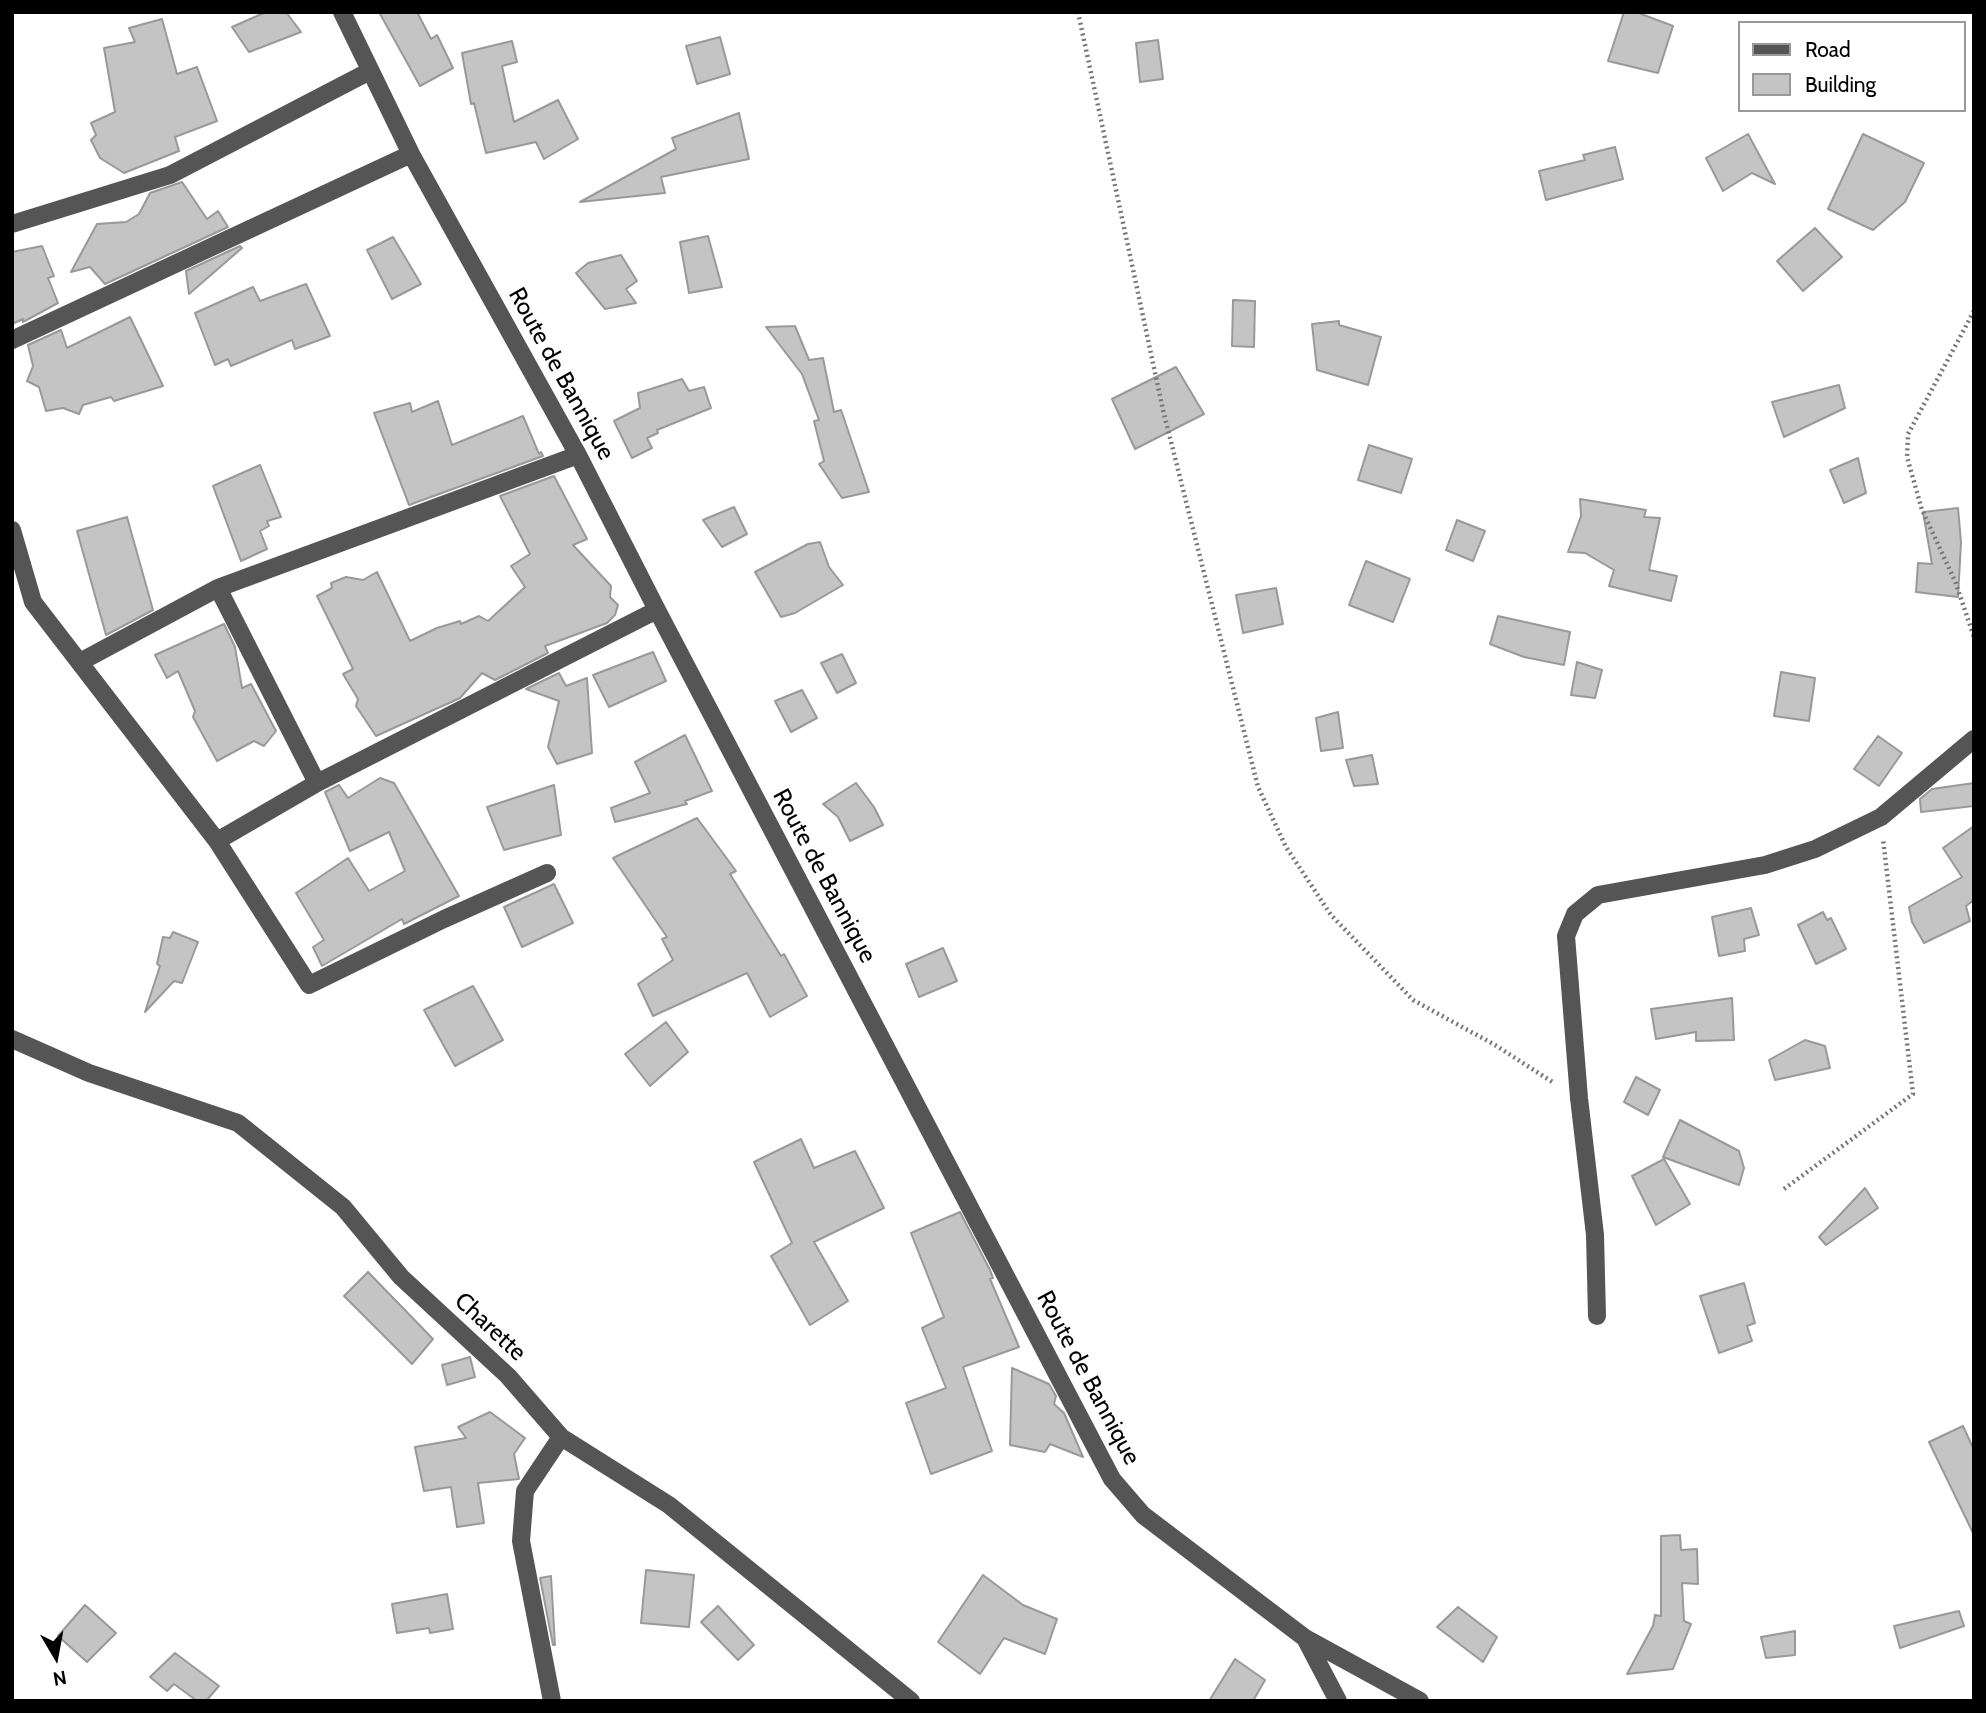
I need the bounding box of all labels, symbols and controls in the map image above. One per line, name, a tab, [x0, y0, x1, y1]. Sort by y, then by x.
legend	[1738, 21, 1965, 112]
text: Road	[1805, 37, 1851, 62]
text: Building	[1805, 72, 1876, 97]
street label: Route de Bannique	[502, 283, 620, 465]
street label: Route de Bannique	[766, 784, 882, 968]
street label: Route de Bannique	[1030, 1286, 1146, 1470]
street label: Charette	[448, 1287, 532, 1367]
north arrow	[21, 1622, 91, 1692]
text: N	[51, 1666, 68, 1691]

